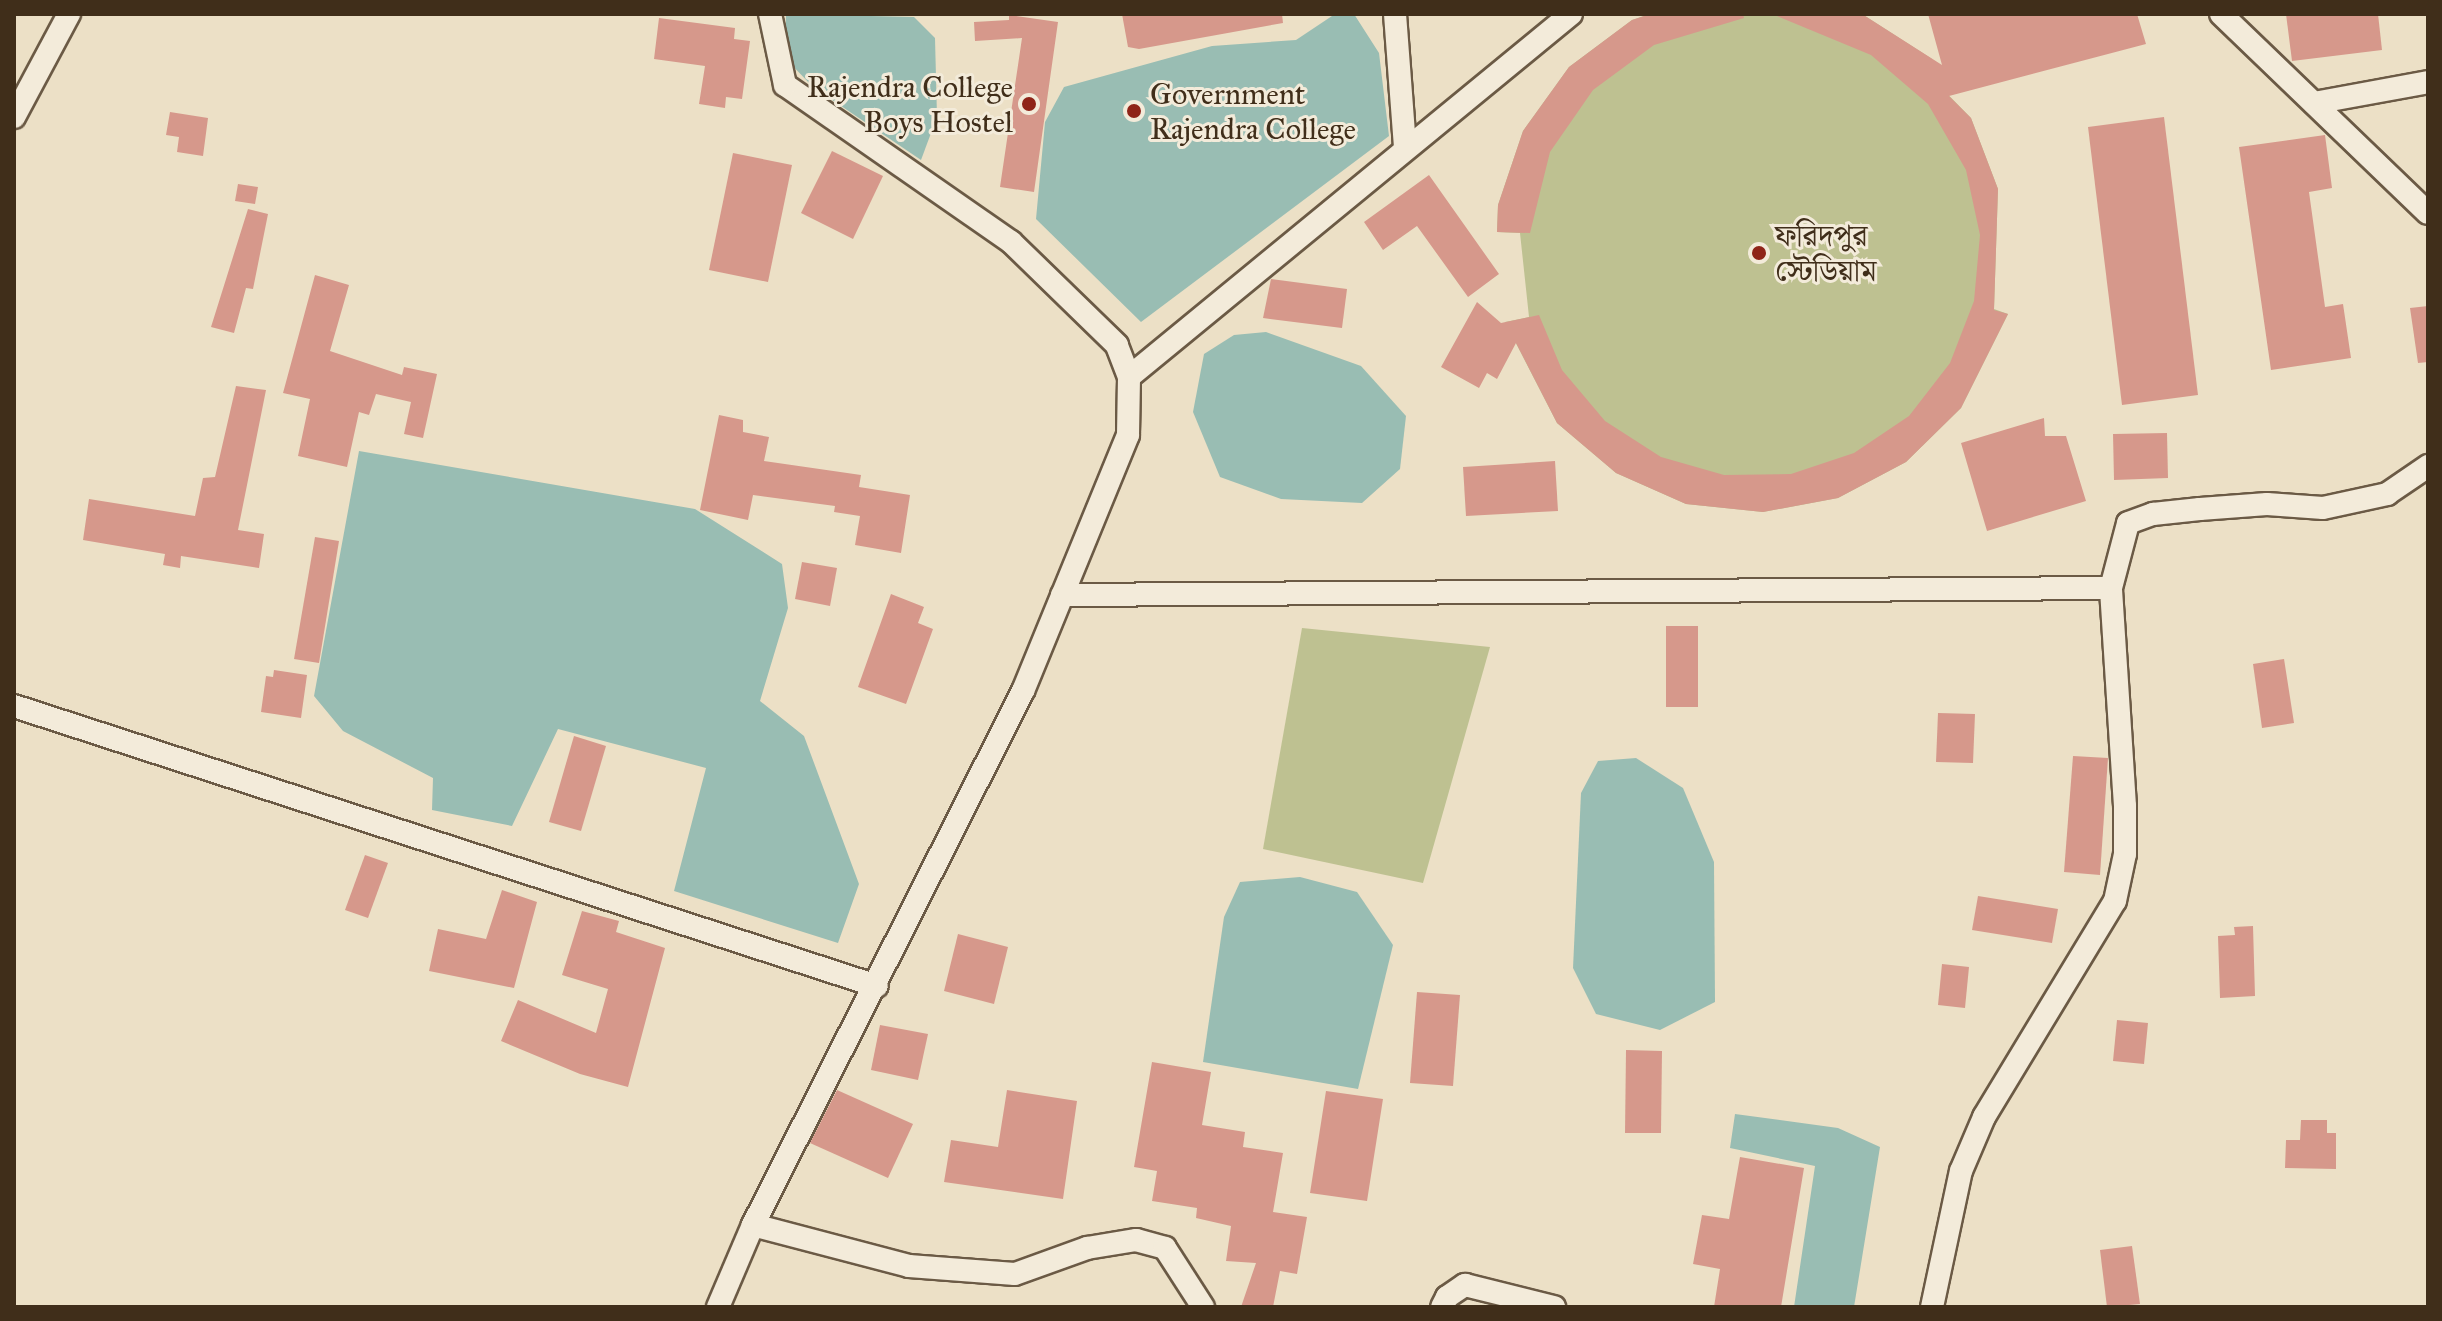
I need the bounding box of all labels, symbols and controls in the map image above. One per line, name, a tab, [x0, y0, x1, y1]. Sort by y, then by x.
place label: Rajendra College Boys Hostel	[807, 69, 1013, 140]
place label: Government Rajendra College	[1150, 76, 1356, 146]
marker: Rajendra College Boys Hostel	[1020, 95, 1038, 113]
marker: Government Rajendra College	[1125, 102, 1143, 120]
place label: ফরিদপুর স্টেডিয়াম	[1775, 218, 1877, 288]
marker: ফরিদপুর স্টেডিয়াম	[1750, 244, 1768, 262]

